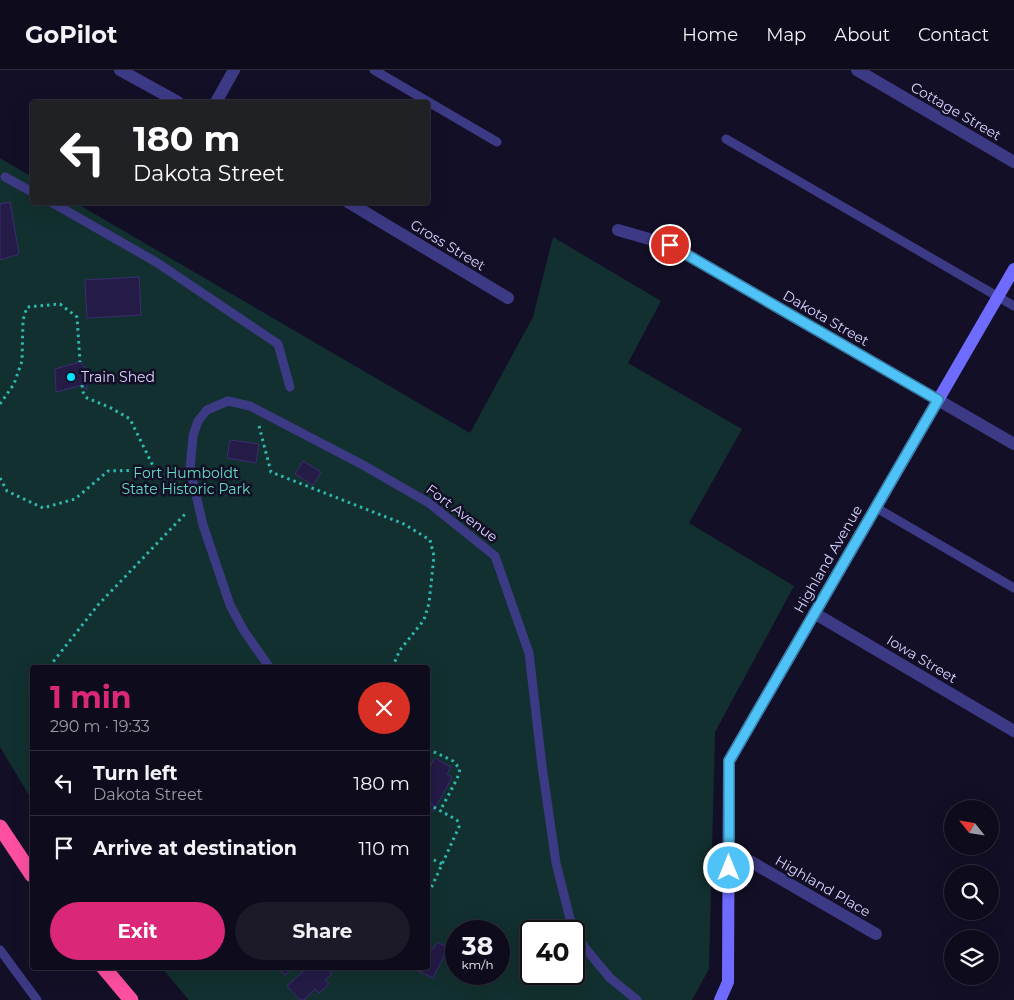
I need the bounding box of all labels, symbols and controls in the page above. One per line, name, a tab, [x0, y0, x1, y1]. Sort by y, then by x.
text: GoPilot	[25, 20, 117, 49]
text: Home	[682, 24, 738, 46]
text: Map	[766, 24, 806, 46]
text: About	[834, 24, 890, 46]
text: Contact	[918, 24, 989, 46]
street label: Cottage Street	[908, 78, 1005, 144]
text: 180 m	[133, 117, 240, 160]
icon: left	[50, 120, 115, 185]
text: Dakota Street	[133, 160, 284, 187]
street label: Gross Street	[407, 215, 489, 275]
pin	[649, 224, 691, 266]
icon: arrive	[656, 231, 684, 259]
street label: Dakota Street	[780, 286, 872, 350]
place label: Train Shed	[81, 368, 155, 386]
marker: Train Shed	[65, 371, 77, 383]
park label: Fort Humboldt State Historic Park	[122, 464, 251, 498]
street label: Fort Avenue	[422, 480, 502, 546]
street label: Highland Avenue	[790, 502, 866, 616]
street label: Iowa Street	[883, 631, 961, 687]
text: 1 min	[50, 679, 131, 716]
button: close	[358, 682, 410, 734]
text: 290 m · 19:33	[50, 717, 150, 736]
text: Turn left	[93, 762, 178, 785]
icon: left	[50, 769, 78, 797]
text: 180 m	[353, 772, 410, 795]
text: Dakota Street	[93, 785, 203, 804]
north arrow	[944, 800, 999, 855]
map controls	[944, 800, 999, 985]
icon: arrive	[50, 834, 78, 862]
text: Arrive at destination	[93, 837, 297, 860]
text: 110 m	[359, 837, 410, 860]
position arrow	[702, 841, 754, 893]
street label: Highland Place	[772, 851, 874, 921]
button: search	[944, 865, 999, 920]
button: Exit	[50, 902, 225, 960]
button: Share	[235, 902, 410, 960]
speed limit sign: 40	[520, 920, 585, 985]
button: layers	[944, 930, 999, 985]
text: 38	[462, 931, 493, 961]
text: km/h	[461, 957, 494, 972]

